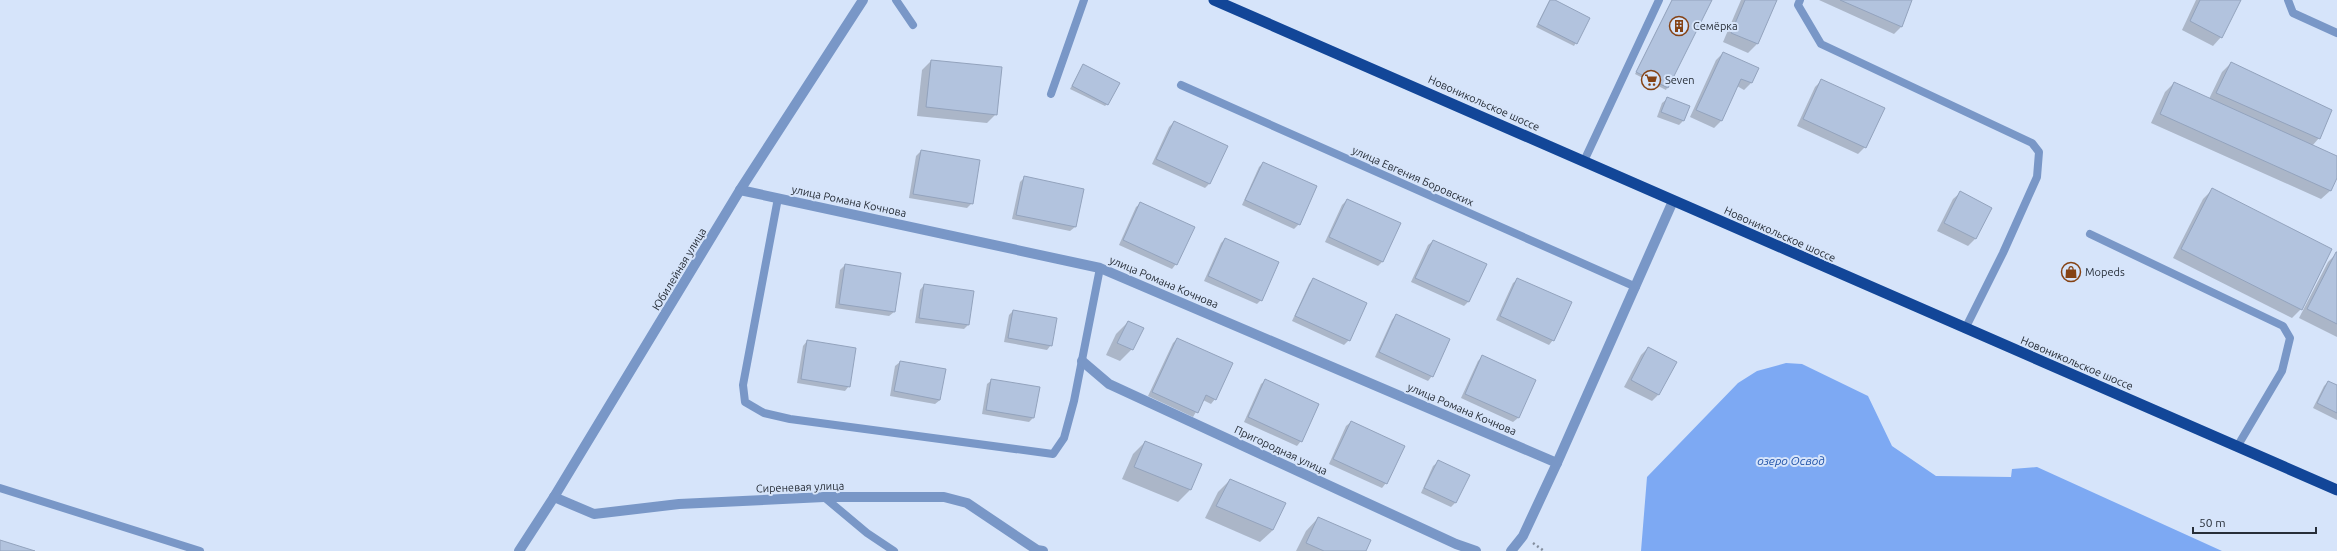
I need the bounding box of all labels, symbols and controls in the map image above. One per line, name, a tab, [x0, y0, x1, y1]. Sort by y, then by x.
building icon: Семёрка	[1668, 15, 1690, 37]
place label: Семёрка	[1693, 20, 1738, 32]
supermarket icon: Seven	[1640, 69, 1662, 91]
street label: Новоникольское шоссе	[1426, 73, 1542, 133]
place label: Seven	[1665, 74, 1695, 86]
street label: улица Евгения Боровских	[1350, 144, 1476, 208]
street label: улица Романа Кочнова	[790, 183, 908, 219]
street label: Новоникольское шоссе	[1722, 204, 1838, 264]
street label: Юбилейная улица	[650, 226, 708, 312]
street label: улица Романа Кочнова	[1108, 254, 1220, 310]
shop icon: Mopeds	[2060, 261, 2082, 283]
place label: Mopeds	[2085, 266, 2125, 278]
street label: Новоникольское шоссе	[2019, 334, 2135, 392]
street label: улица Романа Кочнова	[1406, 381, 1518, 437]
street label: Пригородная улица	[1233, 423, 1329, 477]
water label: озеро Освод	[1757, 454, 1825, 467]
street label: Сиреневая улица	[756, 479, 844, 495]
scale bar	[2193, 509, 2316, 535]
text: 50 m	[2199, 516, 2226, 529]

